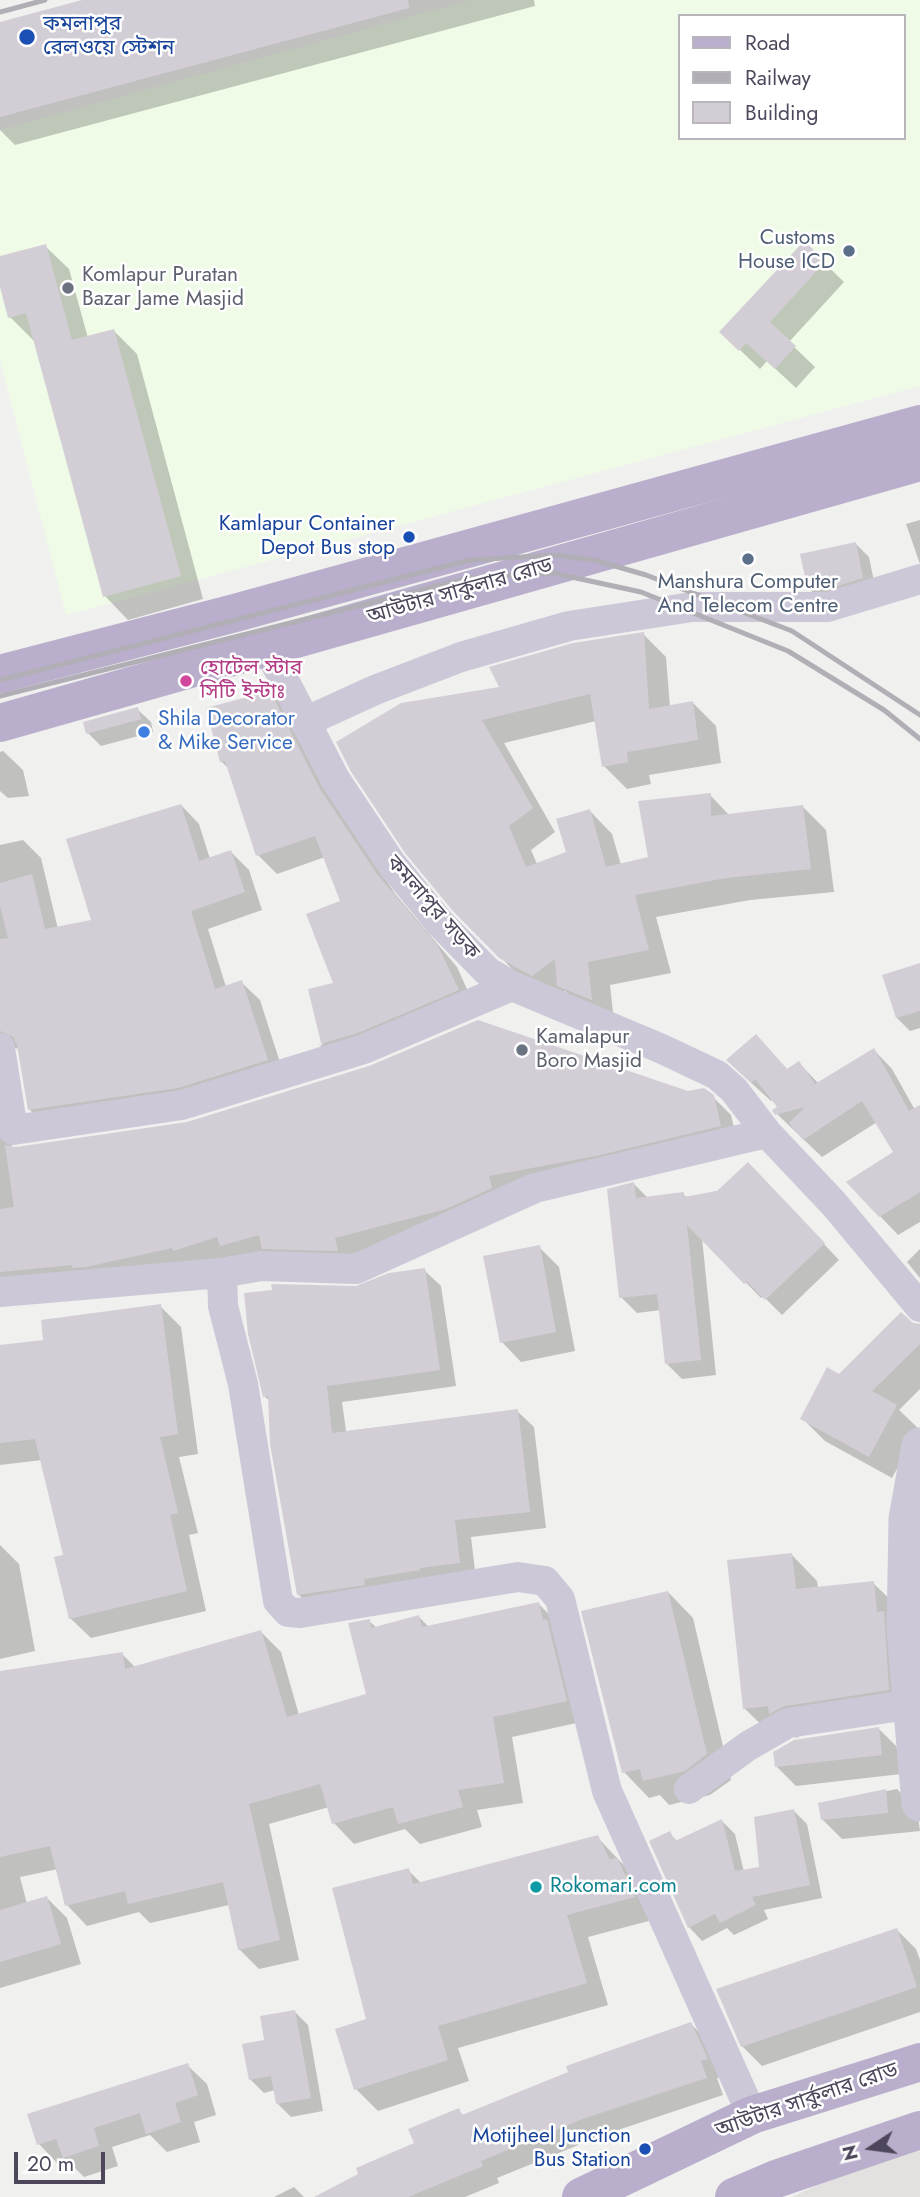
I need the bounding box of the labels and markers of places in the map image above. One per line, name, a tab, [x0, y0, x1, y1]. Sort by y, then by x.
place label: কমলাপুর রেলওয়ে স্টেশন	[43, 12, 174, 62]
marker: কমলাপুর রেলওয়ে স্টেশন	[17, 27, 37, 47]
place label: Customs House ICD	[738, 226, 835, 276]
marker: Customs House ICD	[841, 243, 857, 259]
place label: Komlapur Puratan Bazar Jame Masjid	[82, 263, 244, 313]
marker: Komlapur Puratan Bazar Jame Masjid	[60, 280, 76, 296]
place label: Kamlapur Container Depot Bus stop	[219, 512, 395, 562]
marker: Kamlapur Container Depot Bus stop	[401, 529, 417, 545]
marker: Manshura Computer And Telecom Centre	[740, 551, 756, 567]
place label: Manshura Computer And Telecom Centre	[658, 570, 838, 620]
place label: হোটেল স্টার সিটি ইন্টাঃ	[200, 656, 302, 706]
marker: হোটেল স্টার সিটি ইন্টাঃ	[178, 673, 194, 689]
place label: Shila Decorator & Mike Service	[158, 707, 295, 757]
marker: Shila Decorator & Mike Service	[136, 724, 152, 740]
place label: Kamalapur Boro Masjid	[536, 1025, 642, 1075]
marker: Kamalapur Boro Masjid	[514, 1042, 530, 1058]
place label: Rokomari.com	[550, 1874, 677, 1900]
marker: Rokomari.com	[528, 1879, 544, 1895]
place label: Motijheel Junction Bus Station	[473, 2124, 631, 2174]
marker: Motijheel Junction Bus Station	[637, 2141, 653, 2157]

